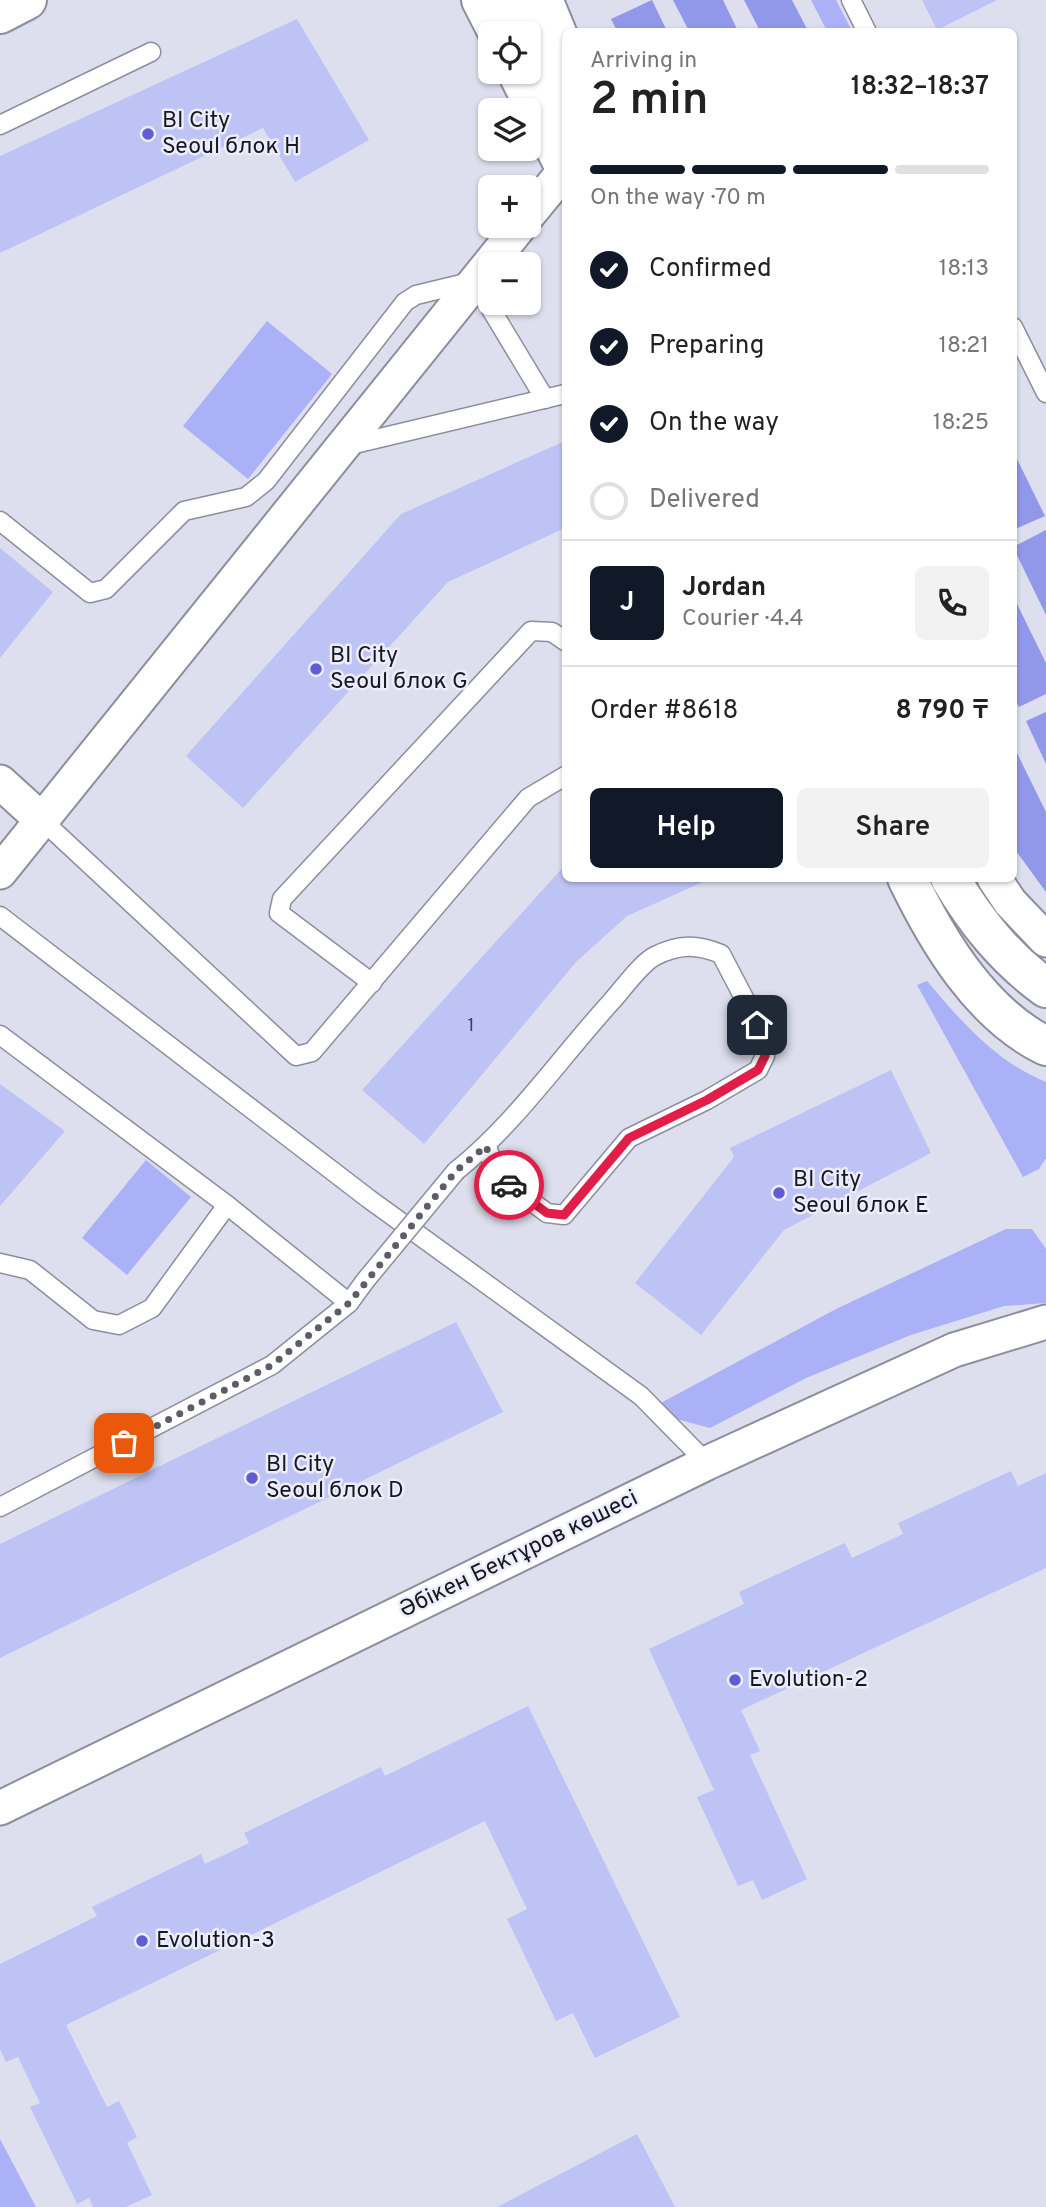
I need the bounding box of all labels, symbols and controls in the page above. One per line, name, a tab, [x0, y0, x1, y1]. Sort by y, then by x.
map controls	[478, 21, 541, 315]
button: locate	[478, 21, 541, 84]
text: Arriving in	[590, 47, 697, 76]
text: 18:32–18:37	[851, 71, 989, 104]
text: 2 min	[590, 72, 709, 131]
button: layers	[478, 98, 541, 161]
place label: BI City Seoul блок H	[162, 107, 300, 162]
marker: BI City Seoul блок H	[140, 126, 156, 142]
button: +	[478, 175, 541, 238]
text: On the way · 70 m	[590, 184, 766, 213]
icon: check	[590, 251, 628, 289]
button: −	[478, 252, 541, 315]
text: Confirmed	[649, 253, 772, 286]
text: 18:13	[939, 255, 989, 284]
icon: check	[590, 328, 628, 366]
text: Preparing	[649, 330, 764, 363]
text: 18:21	[939, 332, 989, 361]
icon: check	[590, 405, 628, 443]
text: On the way	[649, 407, 779, 440]
text: 18:25	[933, 409, 989, 438]
text: Delivered	[649, 484, 760, 517]
button: phone	[915, 566, 989, 640]
text: Jordan	[682, 572, 766, 605]
text: J	[620, 587, 634, 620]
text: Courier · 4.4	[682, 605, 804, 634]
place label: BI City Seoul блок G	[330, 642, 468, 697]
marker: BI City Seoul блок G	[308, 661, 324, 677]
text: Order #8618	[590, 695, 738, 728]
text: 8 790 ₸	[895, 695, 989, 728]
button: Help	[590, 788, 783, 868]
button: Share	[797, 788, 989, 868]
pin	[727, 995, 787, 1055]
icon: home	[738, 1006, 776, 1044]
house number: 1	[467, 1014, 475, 1038]
courier	[474, 1150, 544, 1220]
icon: car	[490, 1166, 528, 1204]
place label: BI City Seoul блок E	[793, 1166, 929, 1221]
marker: BI City Seoul блок E	[771, 1185, 787, 1201]
pin	[94, 1413, 154, 1473]
icon: bag	[105, 1424, 143, 1462]
place label: BI City Seoul блок D	[266, 1451, 404, 1506]
marker: BI City Seoul блок D	[244, 1470, 260, 1486]
street label: Әбікен Бектұров көшесі	[395, 1484, 643, 1626]
place label: Evolution-2	[749, 1666, 868, 1695]
marker: Evolution-2	[727, 1672, 743, 1688]
place label: Evolution-3	[156, 1927, 275, 1956]
marker: Evolution-3	[134, 1933, 150, 1949]

